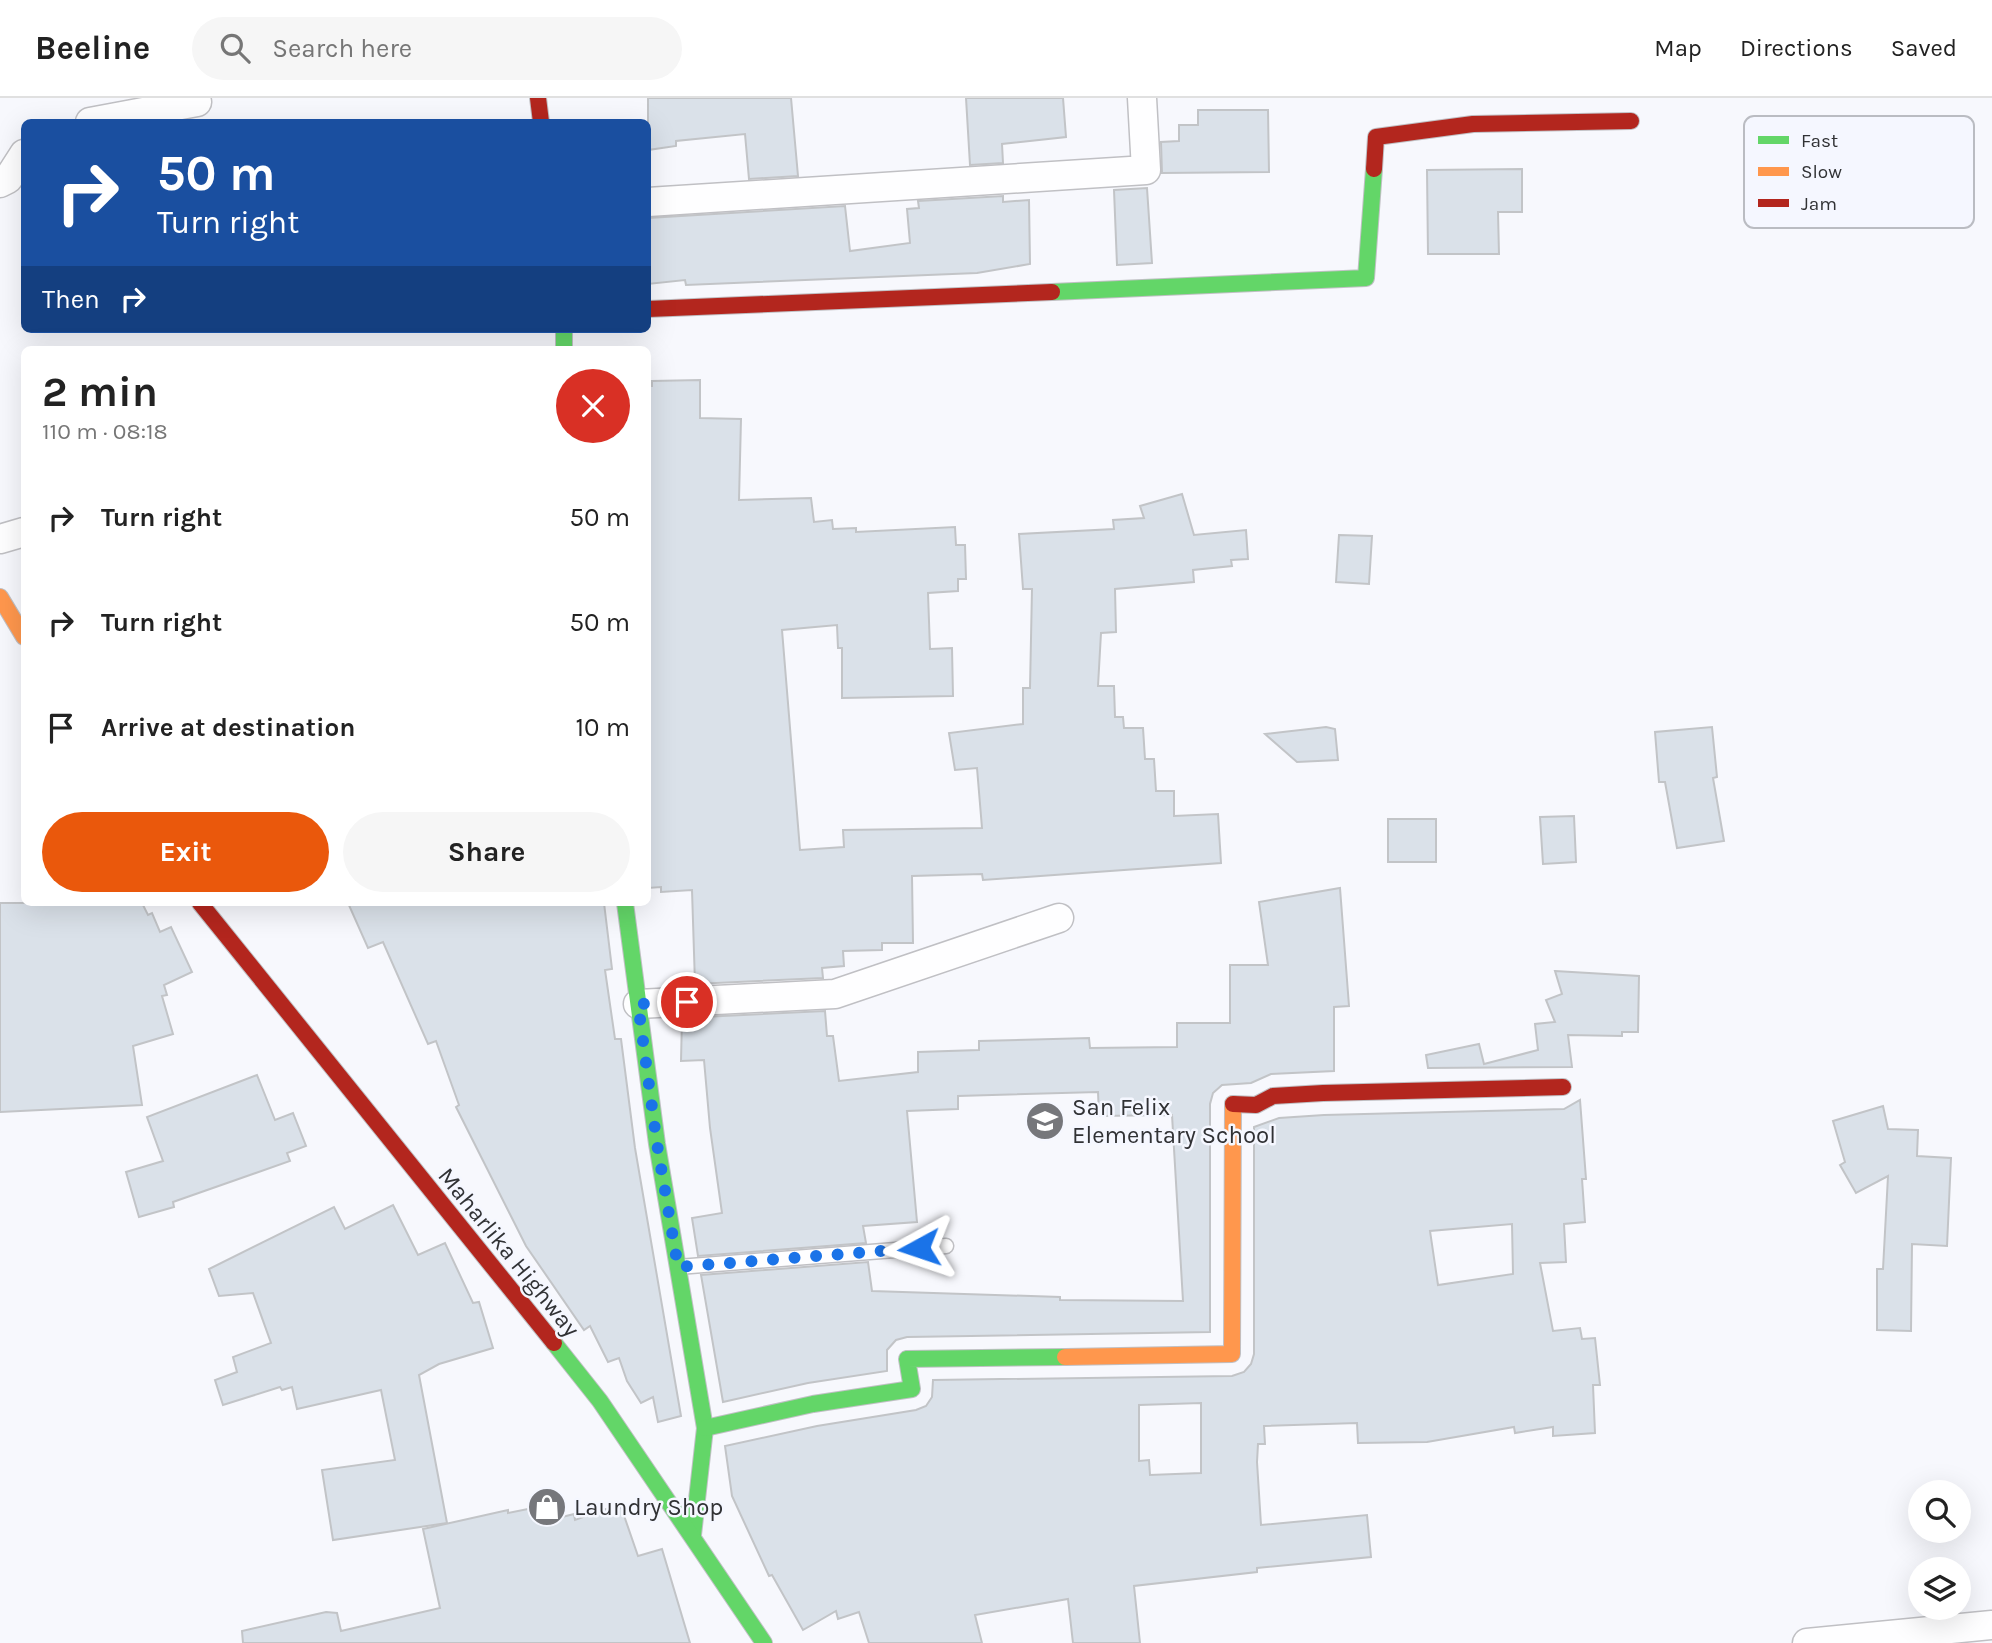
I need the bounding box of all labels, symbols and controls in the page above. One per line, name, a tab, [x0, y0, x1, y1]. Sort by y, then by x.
search box	[192, 17, 682, 80]
text: Beeline	[35, 29, 150, 67]
icon: search	[216, 29, 254, 67]
text: Search here	[272, 33, 412, 64]
text: Map	[1654, 34, 1702, 62]
text: Directions	[1740, 34, 1853, 62]
text: Saved	[1891, 34, 1957, 62]
legend	[1744, 116, 1974, 228]
text: Fast	[1801, 130, 1838, 152]
text: 50 m	[157, 145, 275, 202]
icon: right	[42, 147, 133, 238]
text: Slow	[1801, 161, 1842, 183]
text: Jam	[1801, 193, 1837, 215]
text: Turn right	[157, 204, 299, 241]
icon: right	[114, 280, 152, 318]
text: Then	[42, 284, 100, 315]
text: 2 min	[42, 367, 158, 417]
button: close	[556, 369, 630, 443]
text: 110 m · 08:18	[42, 418, 168, 445]
icon: right	[42, 499, 80, 537]
text: Turn right	[101, 502, 222, 533]
text: 50 m	[569, 502, 630, 533]
icon: right	[42, 604, 80, 642]
text: Turn right	[101, 607, 222, 638]
text: 50 m	[569, 607, 630, 638]
icon: arrive	[42, 709, 80, 747]
text: Arrive at destination	[101, 712, 355, 743]
text: 10 m	[575, 712, 630, 743]
button: Exit	[42, 812, 329, 892]
button: Share	[343, 812, 630, 892]
pin	[657, 972, 717, 1032]
icon: arrive	[668, 983, 706, 1021]
place label: San Felix Elementary School	[1072, 1093, 1276, 1149]
school or university icon: San Felix Elementary School	[1024, 1100, 1066, 1142]
street label: Maharlika Highway	[432, 1162, 586, 1342]
position arrow	[882, 1211, 956, 1285]
map controls	[1908, 1480, 1971, 1620]
button: search	[1908, 1480, 1971, 1543]
shop icon: Laundry Shop	[526, 1486, 568, 1528]
place label: Laundry Shop	[574, 1493, 723, 1521]
button: layers	[1908, 1557, 1971, 1620]

